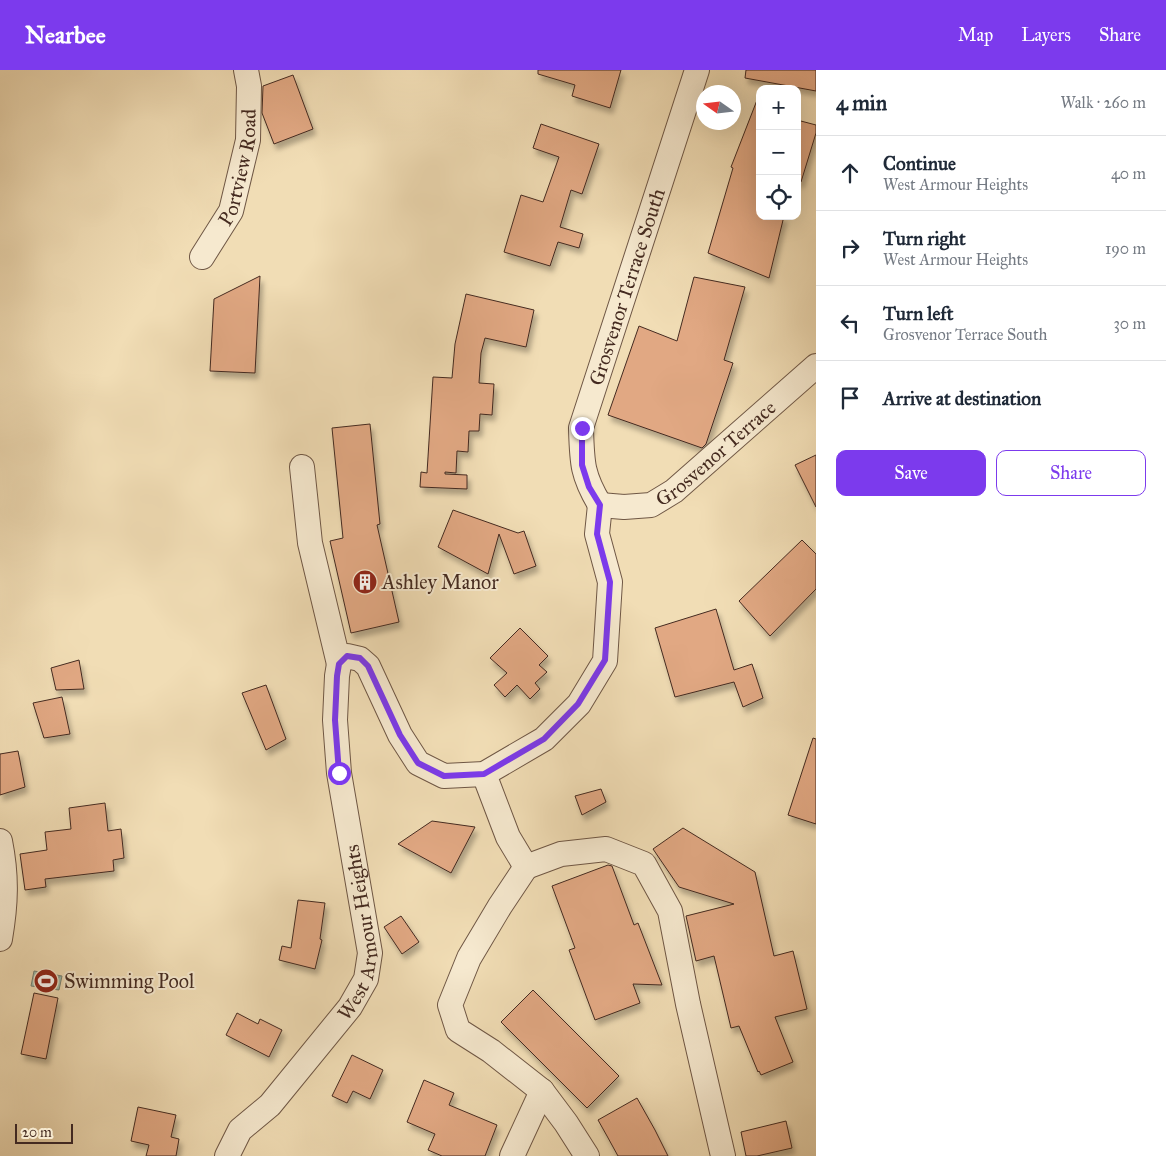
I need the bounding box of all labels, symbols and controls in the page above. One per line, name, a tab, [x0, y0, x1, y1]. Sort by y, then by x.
text: Nearbee	[25, 20, 106, 50]
text: Map	[958, 24, 993, 46]
text: Layers	[1021, 24, 1071, 46]
text: Share	[1099, 24, 1141, 46]
north arrow	[696, 85, 741, 130]
map controls	[756, 85, 801, 220]
button: +	[756, 85, 801, 130]
text: 4 min	[836, 90, 887, 116]
text: Walk · 260 m	[1060, 93, 1146, 112]
street label: Portview Road	[213, 109, 261, 230]
button: −	[756, 130, 801, 175]
text: Continue	[883, 152, 956, 175]
icon: ahead	[836, 159, 864, 187]
text: 40 m	[1111, 164, 1146, 183]
button: locate	[756, 175, 801, 220]
text: West Armour Heights	[883, 175, 1028, 194]
street label: Grosvenor Terrace South	[584, 185, 670, 388]
text: Turn right	[883, 227, 966, 250]
icon: right	[836, 234, 864, 262]
text: 190 m	[1105, 239, 1146, 258]
text: West Armour Heights	[883, 250, 1028, 269]
text: Turn left	[883, 302, 953, 325]
icon: left	[836, 309, 864, 337]
text: 30 m	[1113, 314, 1146, 333]
text: Grosvenor Terrace South	[883, 325, 1047, 344]
icon: arrive	[836, 384, 864, 412]
text: Arrive at destination	[883, 387, 1041, 410]
street label: Grosvenor Terrace	[651, 395, 780, 511]
route end	[571, 417, 594, 440]
button: Save	[836, 450, 986, 496]
button: Share	[996, 450, 1146, 496]
building icon: Ashley Manor	[352, 569, 378, 595]
place label: Ashley Manor	[381, 570, 499, 594]
route start	[328, 762, 351, 785]
street label: West Armour Heights	[332, 843, 383, 1025]
sports icon: Swimming Pool	[33, 968, 59, 994]
place label: Swimming Pool	[64, 969, 195, 994]
scale bar	[15, 1121, 72, 1144]
text: 20 m	[22, 1124, 52, 1141]

